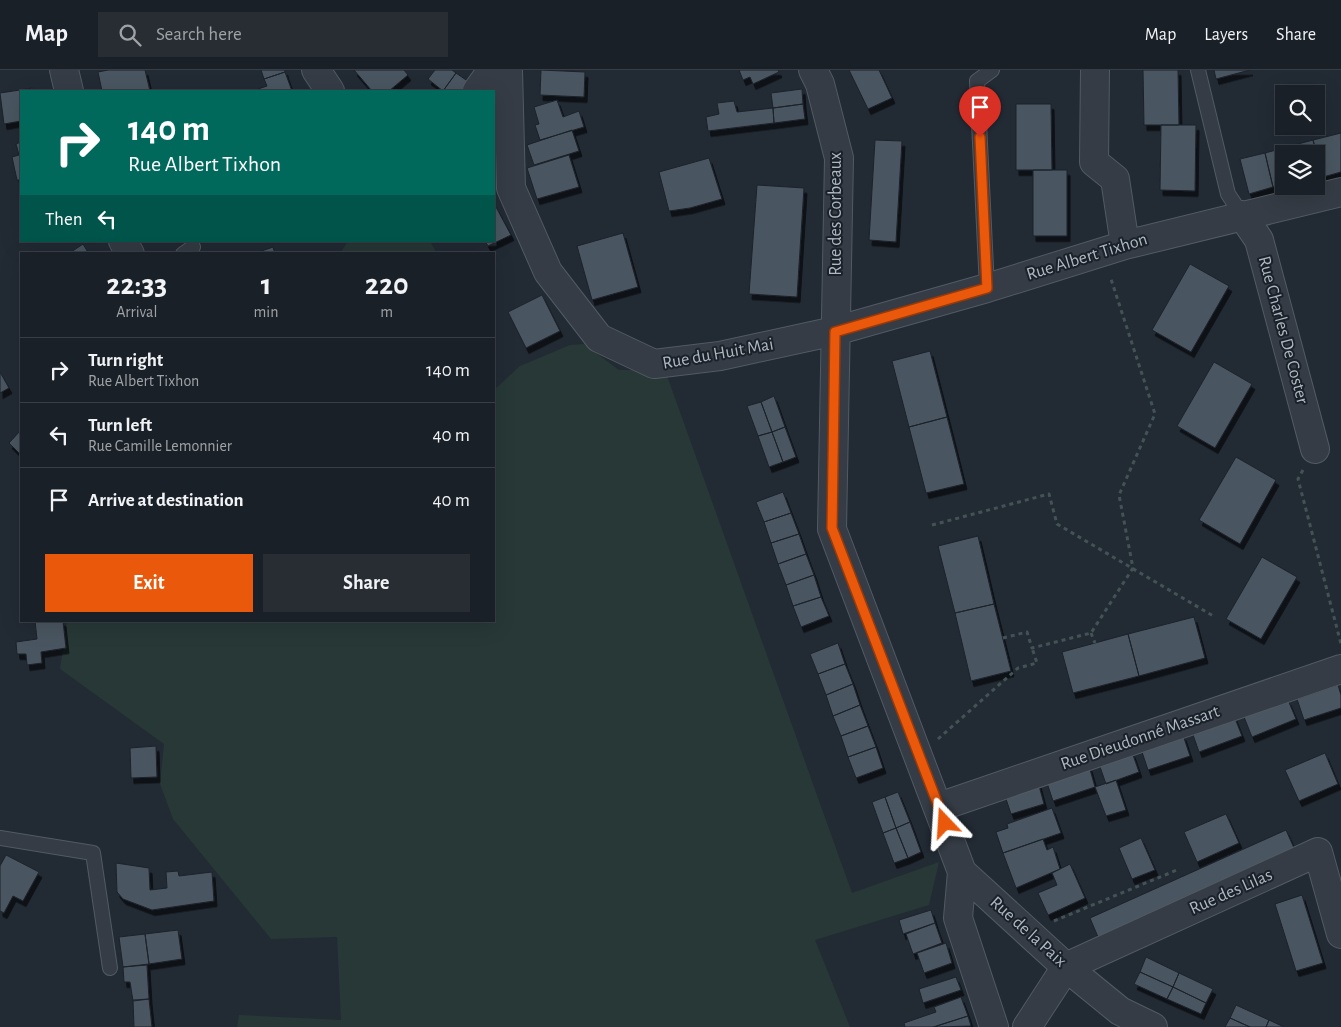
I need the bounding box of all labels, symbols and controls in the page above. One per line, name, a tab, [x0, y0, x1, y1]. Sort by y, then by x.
search box	[98, 12, 448, 57]
icon: search	[116, 21, 144, 49]
text: Map	[25, 22, 68, 46]
text: Search here	[156, 25, 242, 44]
text: Map	[1145, 26, 1176, 44]
text: Layers	[1204, 26, 1248, 44]
text: Share	[1276, 26, 1316, 44]
map controls	[1275, 85, 1325, 195]
button: search	[1275, 85, 1325, 135]
pin	[959, 86, 1001, 137]
icon: arrive	[966, 93, 994, 121]
icon: right	[45, 110, 110, 175]
text: 140 m	[128, 112, 210, 147]
button: layers	[1275, 145, 1325, 195]
street label: Rue des Corbeaux	[827, 152, 845, 276]
text: Rue Albert Tixhon	[128, 153, 281, 175]
icon: left	[93, 205, 121, 233]
text: Then	[45, 210, 83, 229]
street label: Rue Albert Tixhon	[1024, 230, 1150, 284]
street label: Rue Charles De Coster	[1255, 254, 1311, 406]
text: 22:33	[106, 270, 167, 300]
text: 1	[261, 270, 271, 300]
text: 220	[365, 270, 409, 300]
text: Arrival	[116, 304, 157, 320]
text: min	[254, 304, 279, 320]
text: m	[380, 304, 393, 320]
street label: Rue du Huit Mai	[661, 335, 775, 373]
text: Turn right	[88, 351, 163, 370]
icon: right	[45, 356, 73, 384]
text: 140 m	[426, 361, 470, 380]
text: Rue Albert Tixhon	[88, 373, 199, 389]
text: Turn left	[88, 416, 152, 435]
icon: left	[45, 421, 73, 449]
text: 40 m	[432, 426, 470, 445]
text: Rue Camille Lemonnier	[88, 438, 232, 454]
icon: arrive	[45, 486, 73, 514]
text: Arrive at destination	[88, 491, 244, 510]
text: 40 m	[432, 491, 470, 510]
button: Exit	[45, 554, 253, 612]
button: Share	[263, 554, 470, 612]
street label: Rue Dieudonné Massart	[1058, 702, 1222, 774]
position arrow	[918, 796, 970, 848]
street label: Rue des Lilas	[1187, 866, 1275, 918]
street label: Rue de la Paix	[986, 893, 1070, 971]

